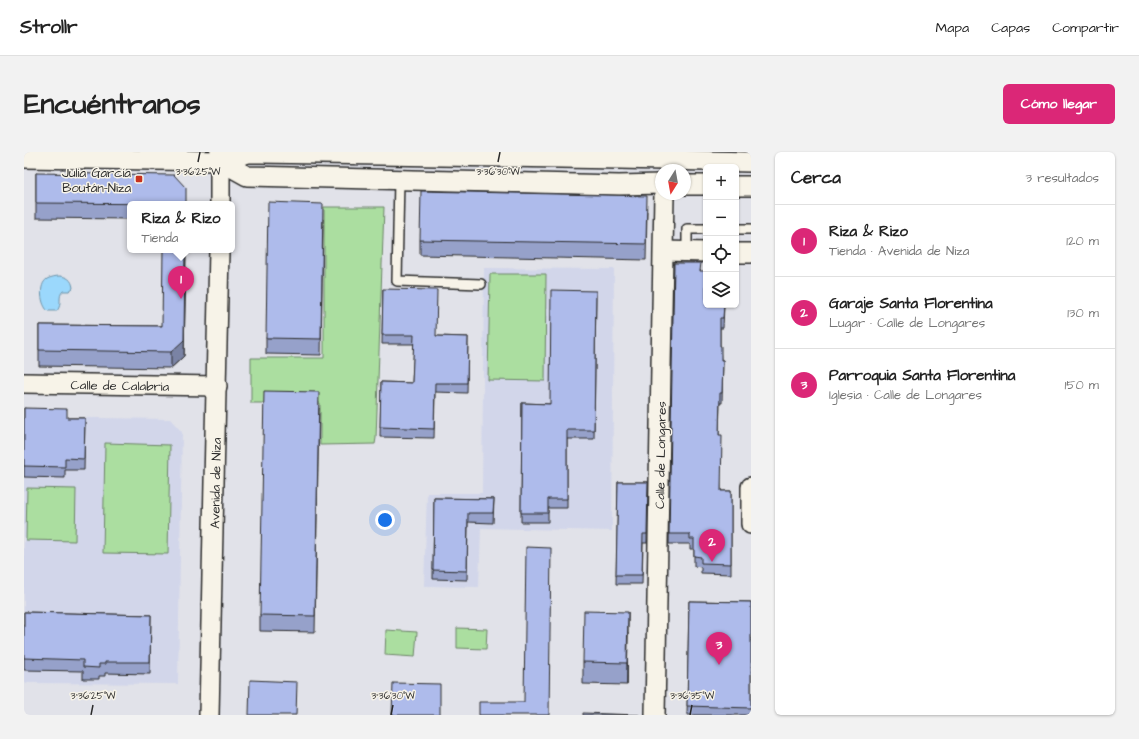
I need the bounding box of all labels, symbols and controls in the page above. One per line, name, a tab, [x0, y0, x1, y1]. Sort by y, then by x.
text: Strollr	[20, 14, 78, 41]
text: Mapa	[936, 18, 969, 38]
text: Capas	[991, 18, 1030, 38]
text: Compartir	[1052, 18, 1119, 38]
button: Cómo llegar	[1003, 84, 1115, 124]
text: Encuéntranos	[24, 85, 200, 124]
place label: Julia García Boután-Niza	[62, 164, 131, 197]
north arrow	[655, 164, 691, 200]
map controls	[703, 164, 739, 308]
button: +	[703, 164, 739, 200]
text: 3°36'25"W	[176, 165, 221, 179]
text: 3°36'30"W	[476, 165, 520, 179]
text: Cerca	[791, 166, 841, 190]
text: 3 resultados	[1025, 169, 1099, 187]
marker: Julia García Boután-Niza	[134, 174, 144, 184]
button: −	[703, 200, 739, 236]
popup	[127, 201, 235, 253]
text: Riza & Rizo	[142, 208, 220, 229]
text: Riza & Rizo	[829, 221, 908, 242]
text: Tienda	[142, 229, 178, 247]
text: 1	[803, 232, 805, 250]
text: 120 m	[1066, 232, 1099, 250]
button: locate	[703, 236, 739, 272]
text: Tienda · Avenida de Niza	[829, 242, 969, 260]
pin: 1	[168, 266, 194, 299]
button: layers	[703, 272, 739, 308]
text: Garaje Santa Florentina	[829, 293, 993, 314]
text: 2	[800, 304, 808, 322]
text: 130 m	[1067, 304, 1099, 322]
text: Lugar · Calle de Longares	[829, 314, 985, 332]
text: Parroquia Santa Florentina	[829, 365, 1015, 386]
street label: Calle de Calabria	[71, 376, 170, 396]
text: 3	[801, 376, 807, 394]
text: 150 m	[1065, 376, 1099, 394]
text: Iglesia · Calle de Longares	[829, 386, 982, 404]
street label: Calle de Longares	[651, 400, 672, 509]
street label: Avenida de Niza	[206, 437, 226, 529]
your location	[375, 510, 395, 530]
pin: 2	[699, 529, 725, 562]
pin: 3	[706, 632, 732, 665]
text: 3°36'25"W	[71, 689, 116, 703]
text: 3°36'30"W	[371, 689, 415, 703]
text: 3°36'35"W	[670, 689, 715, 703]

